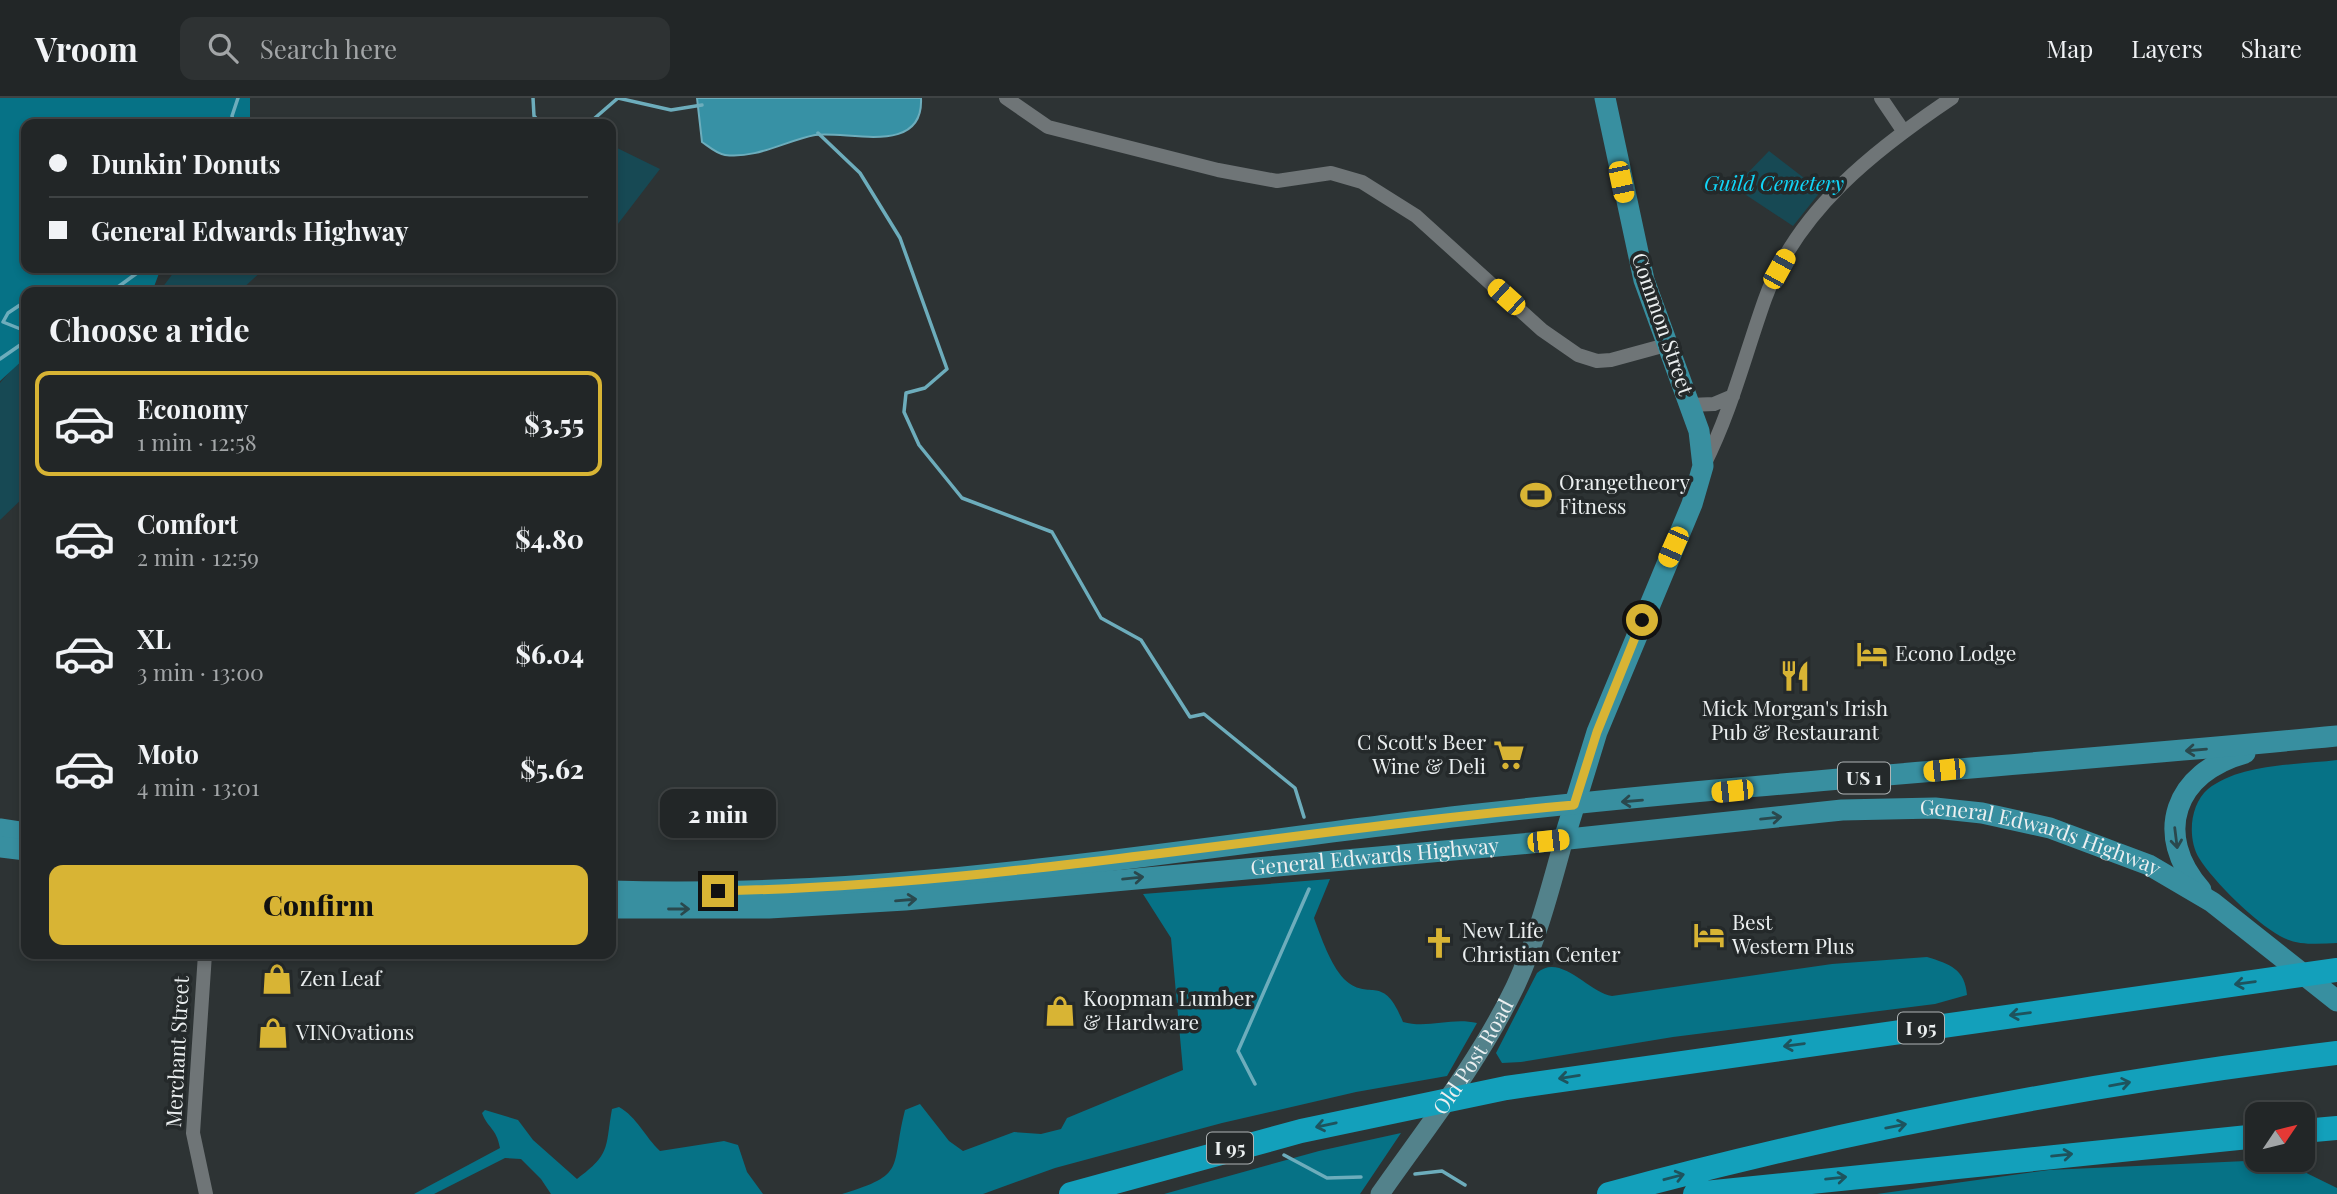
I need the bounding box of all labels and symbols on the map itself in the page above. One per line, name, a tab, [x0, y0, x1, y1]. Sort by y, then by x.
car	[1607, 159, 1636, 205]
park label: Guild Cemetery	[1704, 168, 1844, 196]
car	[1760, 246, 1799, 292]
street label: Common Street	[1626, 248, 1702, 399]
car	[1484, 275, 1529, 319]
place label: Orangetheory Fitness	[1559, 467, 1690, 519]
sports icon: Orangetheory Fitness	[1519, 478, 1553, 512]
car	[1655, 524, 1692, 570]
route start	[1626, 604, 1658, 636]
hotel icon: Econo Lodge	[1855, 637, 1889, 671]
place label: Econo Lodge	[1895, 638, 2016, 666]
restaurant icon: Mick Morgan's Irish Pub & Restaurant	[1778, 659, 1812, 693]
place label: Mick Morgan's Irish Pub & Restaurant	[1702, 693, 1889, 745]
place label: C Scott's Beer Wine & Deli	[1357, 727, 1487, 779]
supermarket icon: C Scott's Beer Wine & Deli	[1492, 738, 1526, 772]
one-way arrow	[2185, 744, 2208, 757]
car	[1923, 757, 1966, 783]
road number: US 1	[1838, 762, 1890, 793]
car	[1711, 778, 1754, 804]
callout: 2 min	[660, 790, 776, 838]
street label: General Edwards Highway	[1919, 792, 2167, 881]
one-way arrow	[1621, 794, 1643, 807]
one-way arrow	[1759, 811, 1782, 824]
one-way arrow	[2170, 826, 2183, 849]
car	[1527, 828, 1570, 854]
street label: General Edwards Highway	[1249, 830, 1500, 880]
one-way arrow	[1121, 871, 1143, 884]
route end	[702, 875, 734, 907]
one-way arrow	[894, 893, 917, 906]
one-way arrow	[667, 902, 690, 916]
place label: Best Western Plus	[1731, 907, 1854, 959]
place label: New Life Christian Center	[1462, 915, 1621, 967]
hotel icon: Best Western Plus	[1692, 918, 1726, 952]
church icon: New Life Christian Center	[1422, 926, 1456, 960]
shop icon: Zen Leaf	[260, 962, 294, 996]
place label: Zen Leaf	[300, 963, 383, 991]
street label: Merchant Street	[158, 975, 194, 1128]
one-way arrow	[2234, 977, 2257, 990]
place label: Koopman Lumber & Hardware	[1083, 983, 1254, 1035]
shop icon: Koopman Lumber & Hardware	[1043, 994, 1077, 1028]
street label: Old Post Road	[1425, 994, 1519, 1119]
one-way arrow	[2009, 1008, 2032, 1021]
road number: I 95	[1898, 1012, 1944, 1044]
shop icon: VINOvations	[256, 1016, 290, 1050]
place label: VINOvations	[295, 1017, 414, 1045]
one-way arrow	[1784, 1039, 1806, 1052]
one-way arrow	[1558, 1071, 1581, 1084]
one-way arrow	[2108, 1077, 2131, 1091]
north arrow	[2245, 1102, 2315, 1172]
one-way arrow	[1884, 1118, 1907, 1132]
one-way arrow	[1315, 1119, 1338, 1133]
road number: I 95	[1207, 1132, 1253, 1164]
one-way arrow	[2050, 1149, 2073, 1162]
one-way arrow	[1663, 1169, 1685, 1182]
one-way arrow	[1824, 1172, 1847, 1185]

